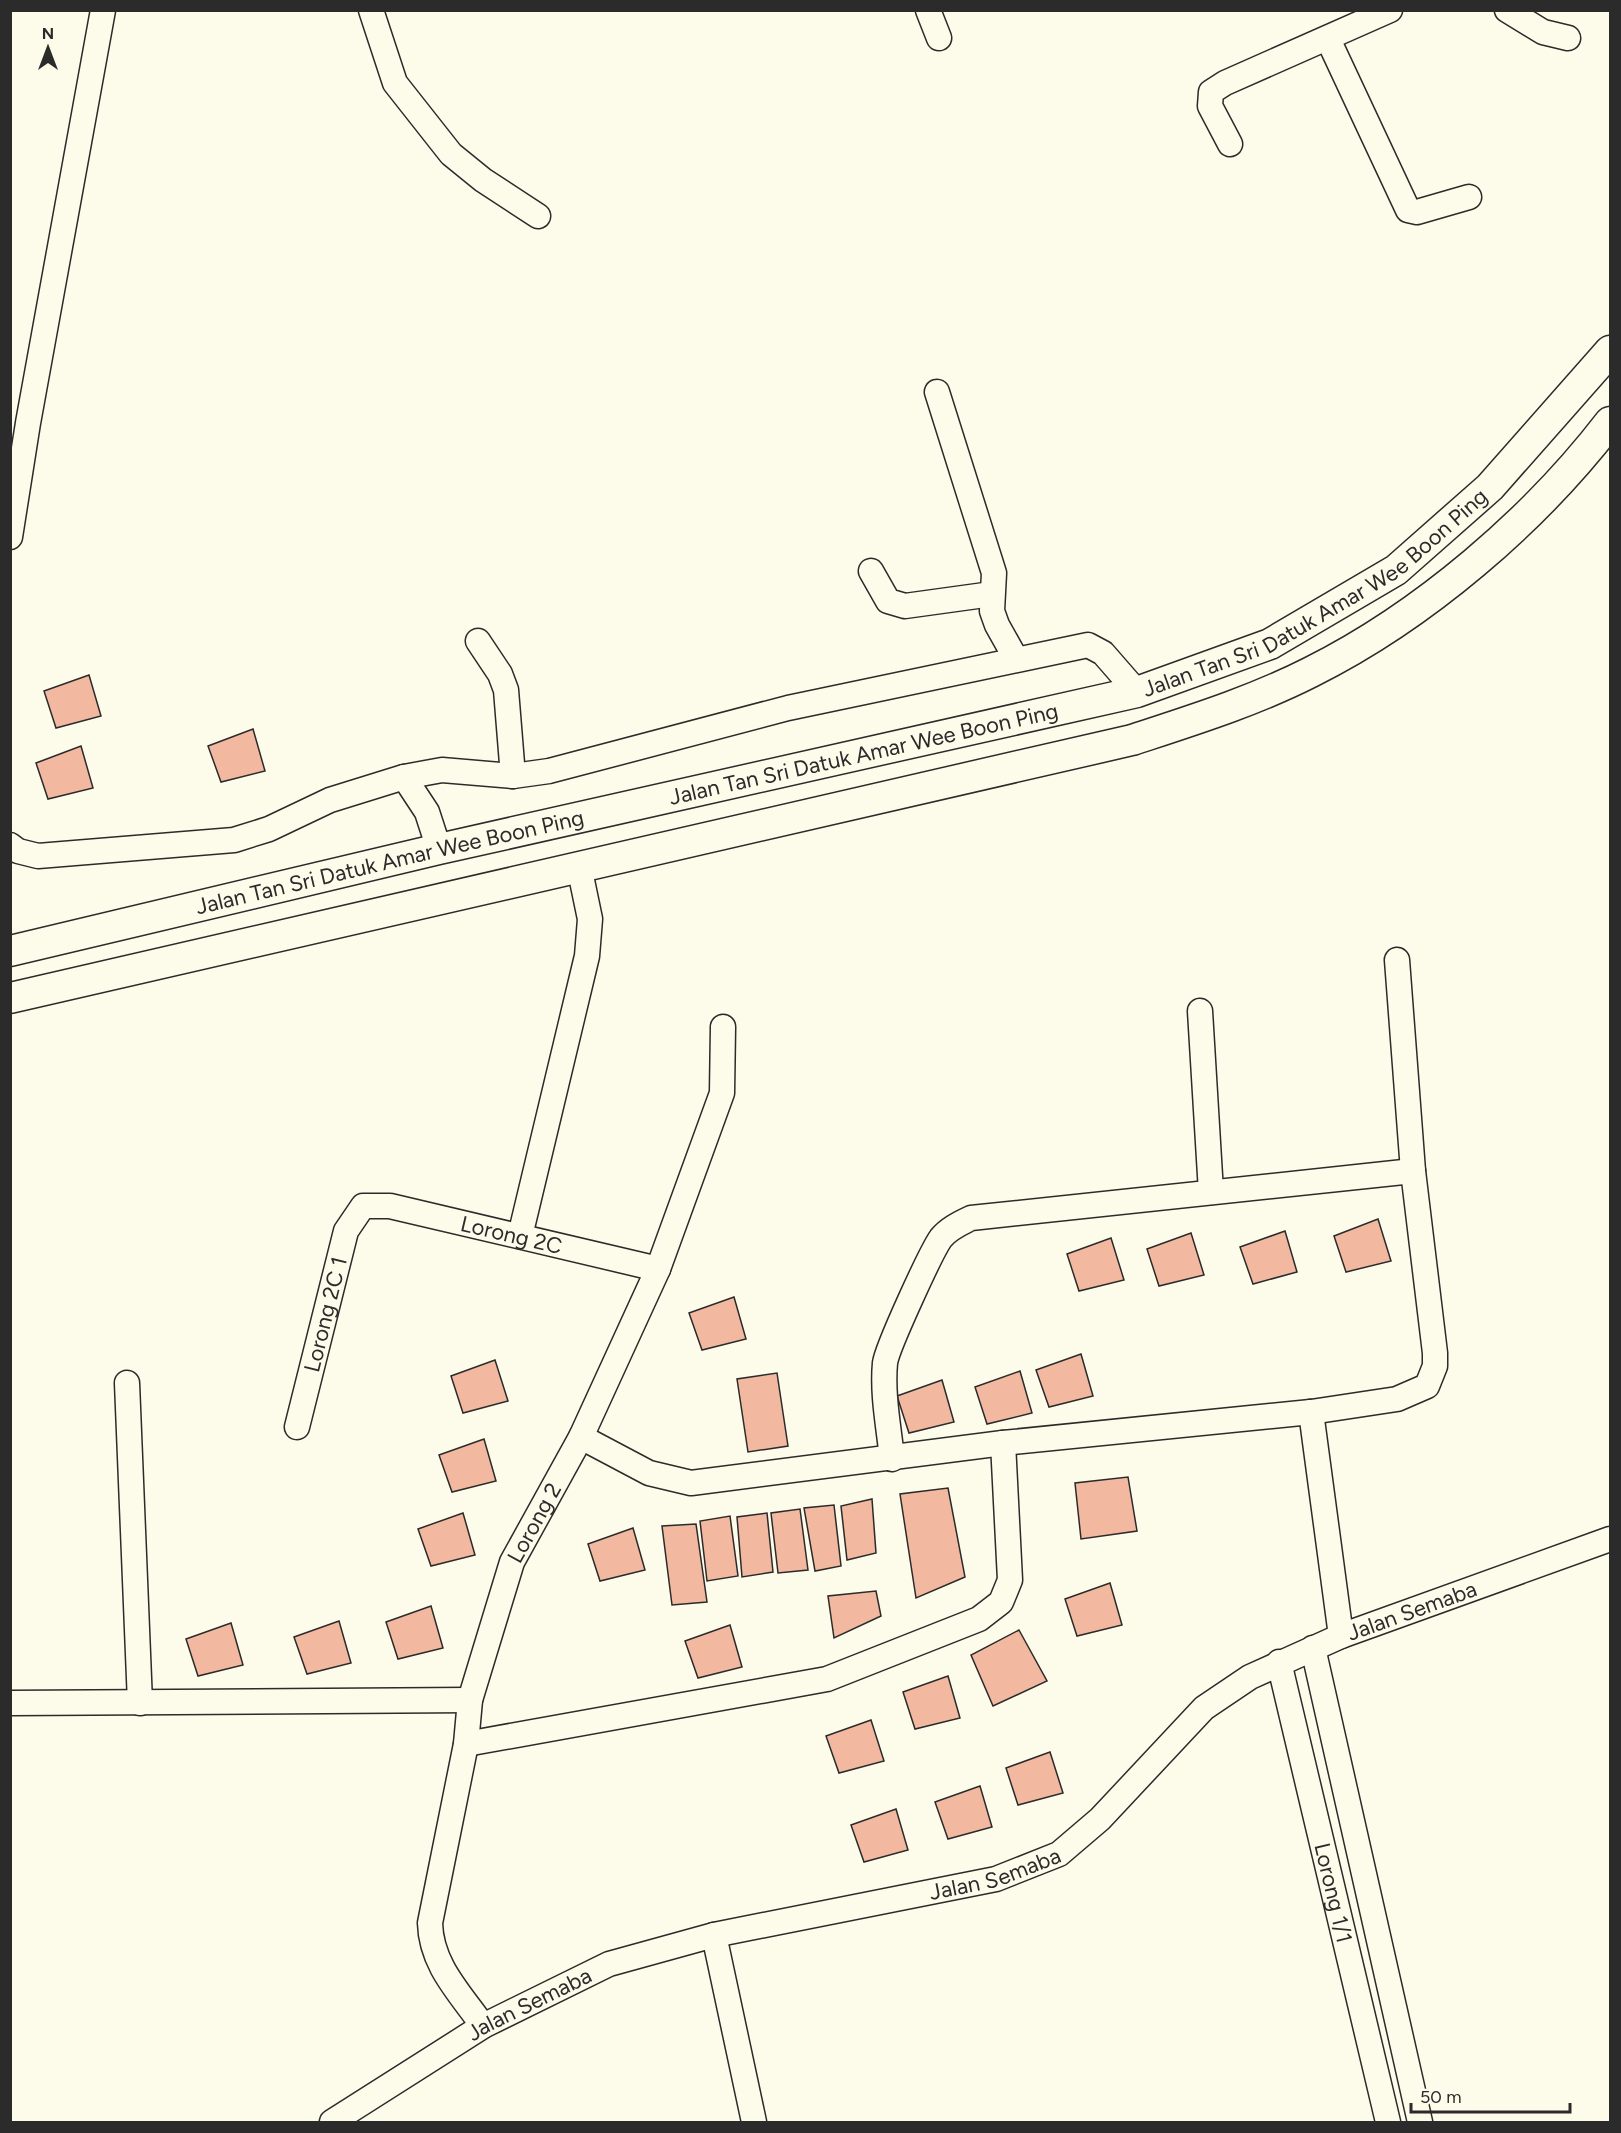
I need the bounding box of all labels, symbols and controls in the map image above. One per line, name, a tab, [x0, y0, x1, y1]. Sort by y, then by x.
north arrow	[18, 18, 78, 78]
text: N	[42, 24, 54, 43]
street label: Jalan Tan Sri Datuk Amar Wee Boon Ping	[1139, 482, 1493, 702]
street label: Jalan Tan Sri Datuk Amar Wee Boon Ping	[666, 697, 1061, 810]
street label: Jalan Tan Sri Datuk Amar Wee Boon Ping	[193, 803, 586, 920]
street label: Lorong 2C	[458, 1210, 565, 1260]
street label: Lorong 2C 1	[298, 1254, 353, 1375]
street label: Lorong 2	[501, 1478, 567, 1567]
street label: Jalan Semaba	[1343, 1575, 1480, 1646]
street label: Lorong 1/1	[1309, 1840, 1359, 1945]
street label: Jalan Semaba	[927, 1841, 1064, 1905]
street label: Jalan Semaba	[461, 1961, 596, 2046]
scale bar	[1411, 2076, 1570, 2114]
text: 50 m	[1420, 2086, 1462, 2108]

